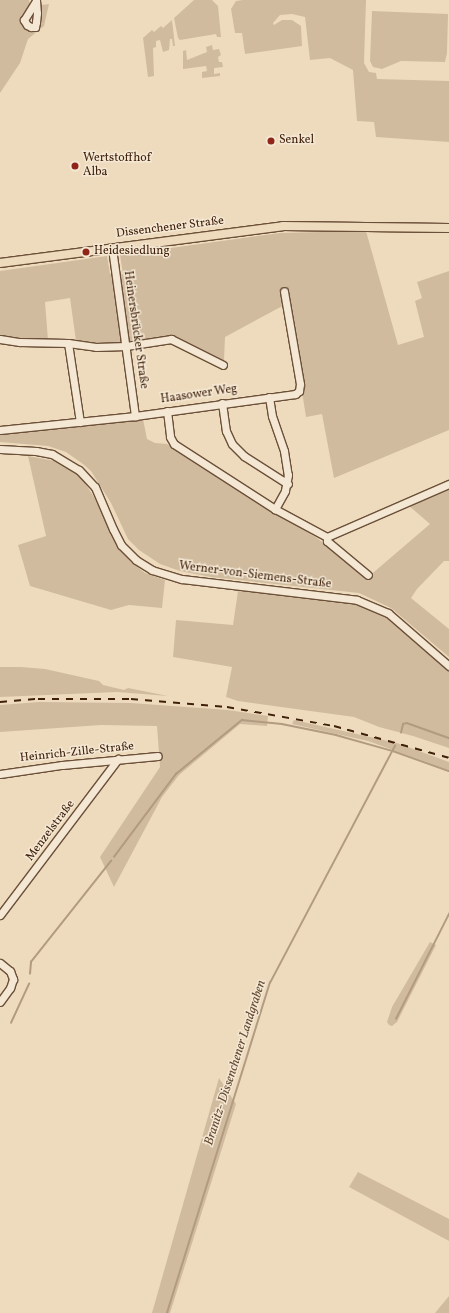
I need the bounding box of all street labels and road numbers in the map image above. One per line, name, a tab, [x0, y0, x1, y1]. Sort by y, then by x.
street label: Dissenchener Straße	[115, 214, 225, 242]
street label: Heinersbrücker Straße	[120, 270, 150, 390]
street label: Haasower Weg	[160, 382, 238, 408]
street label: Werner-von-Siemens-Straße	[178, 560, 332, 592]
street label: Heinrich-Zille-Straße	[19, 740, 135, 766]
street label: Menzelstraße	[23, 798, 79, 864]

